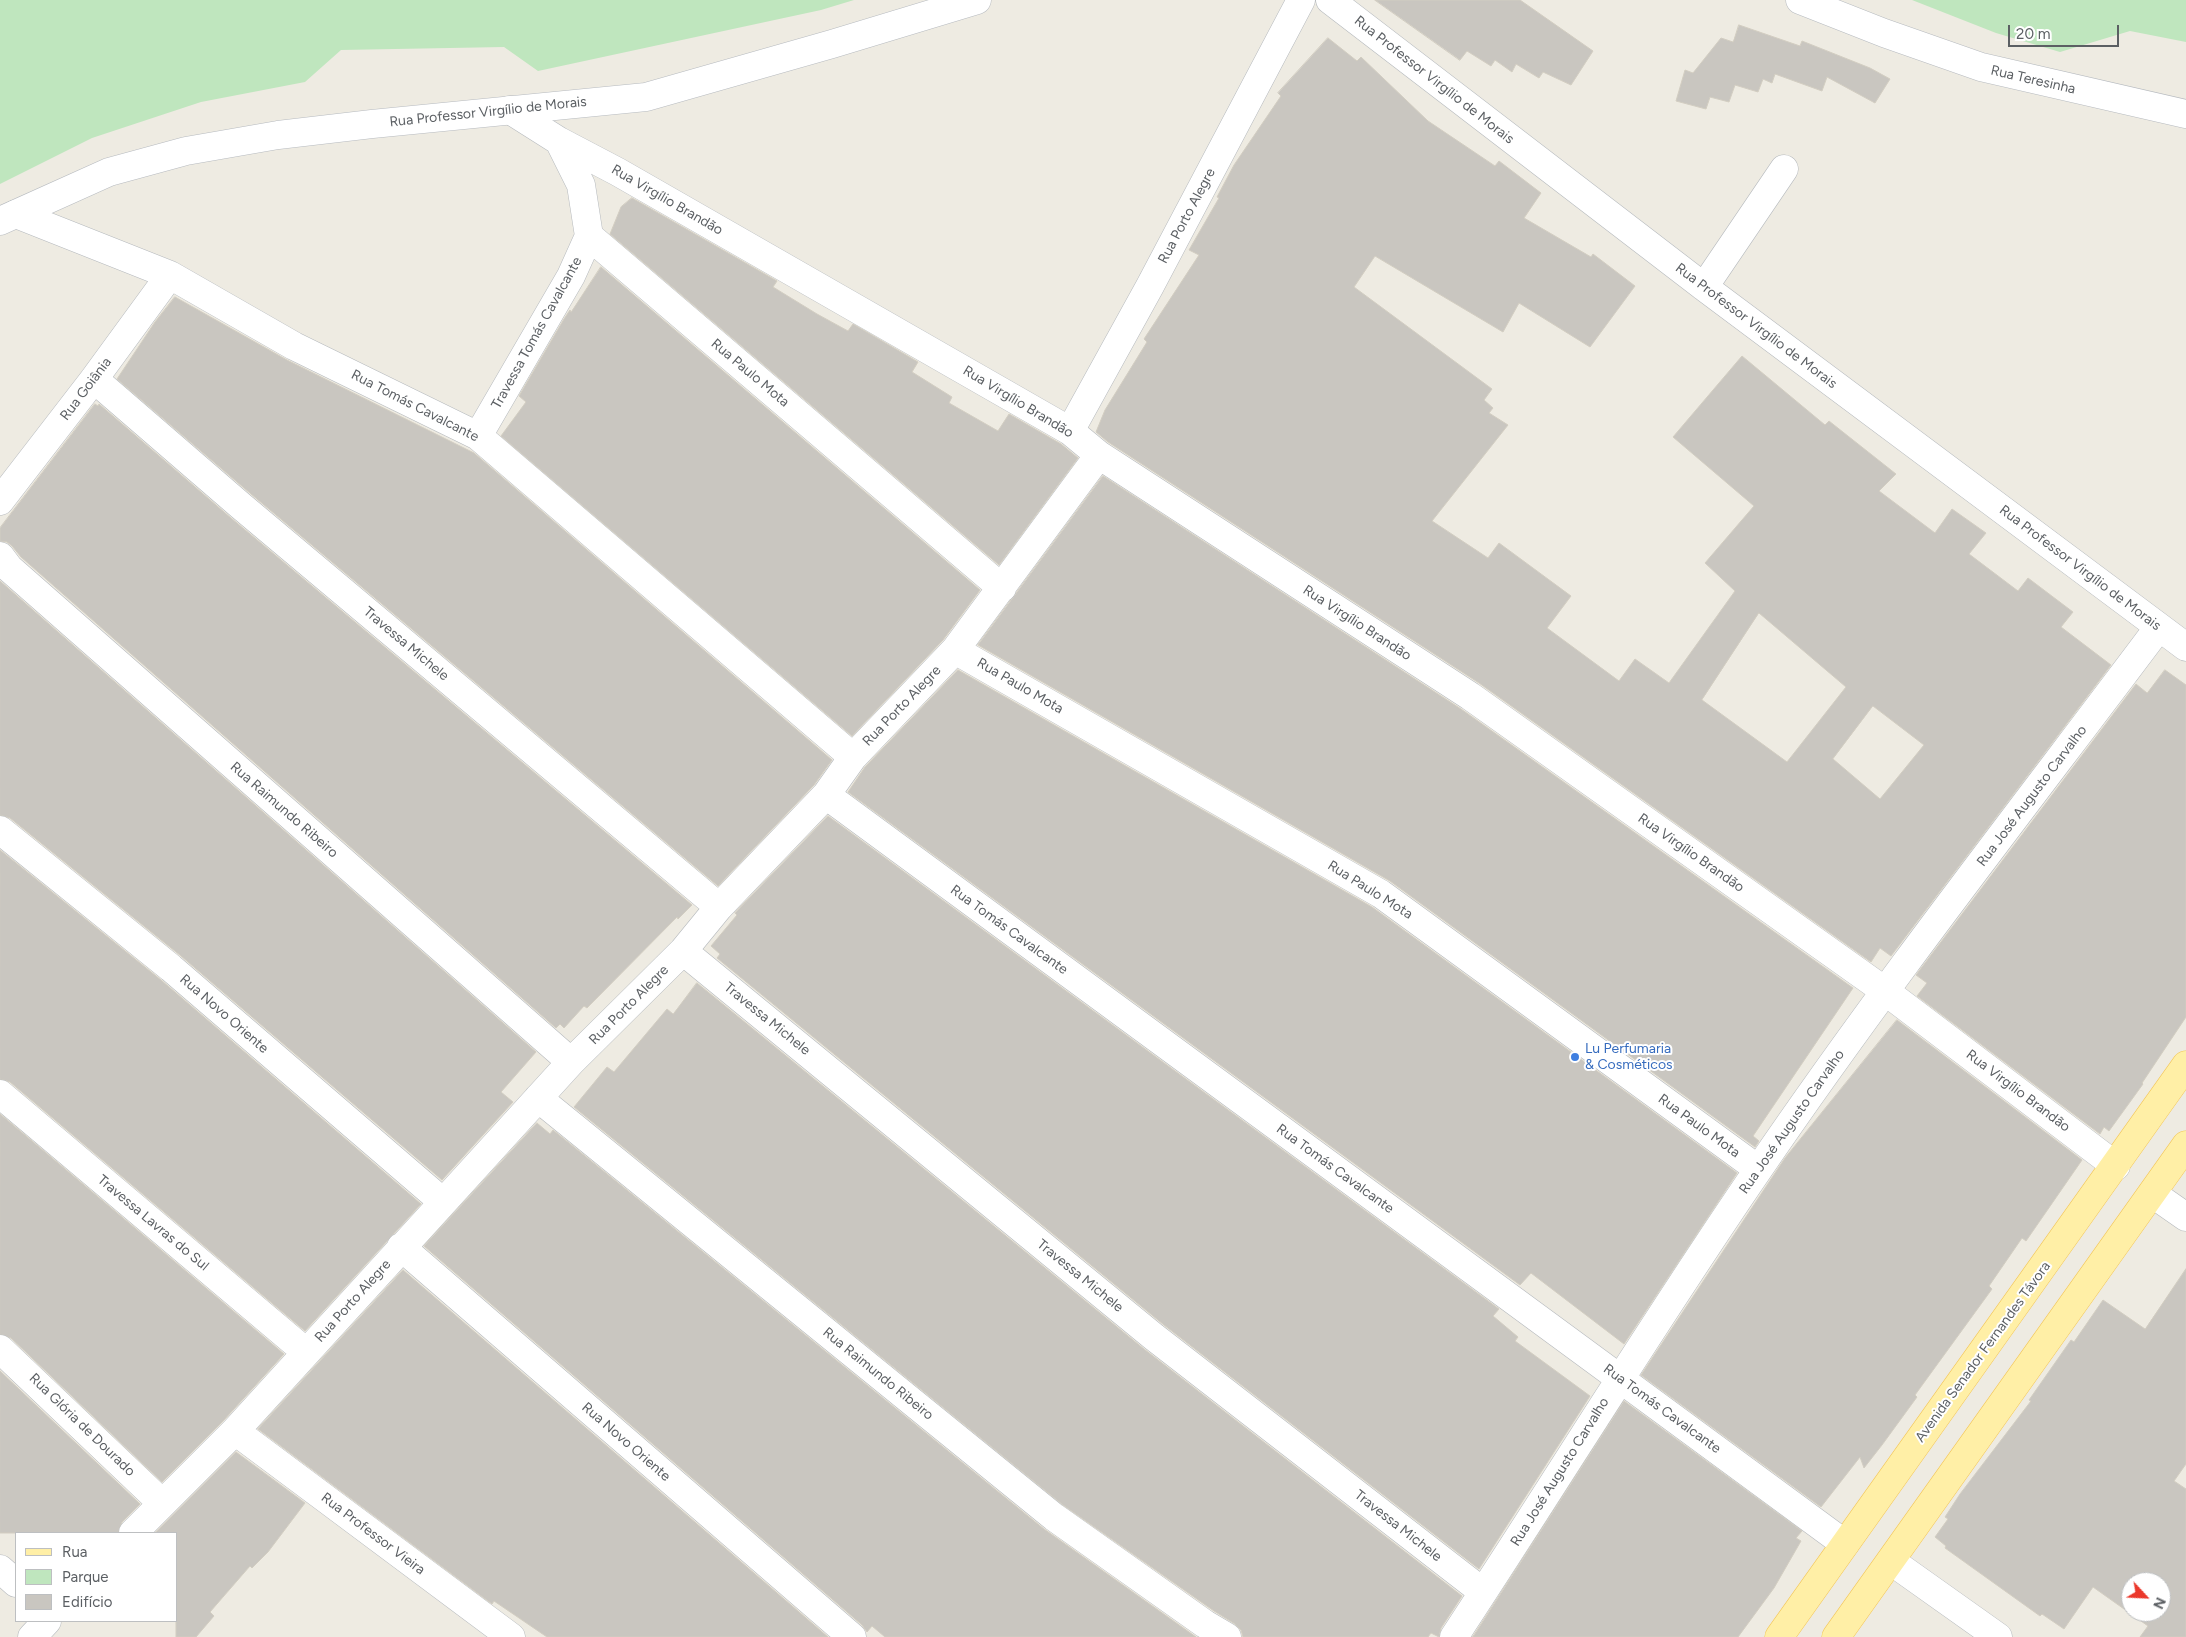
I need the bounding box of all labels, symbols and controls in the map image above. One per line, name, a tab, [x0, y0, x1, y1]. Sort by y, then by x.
street label: Rua Professor Virgílio de Morais	[1351, 12, 1517, 148]
scale bar	[2011, 15, 2122, 47]
text: 20 m	[2016, 25, 2050, 43]
street label: Rua Teresinha	[1989, 62, 2077, 98]
street label: Rua Professor Virgílio de Morais	[389, 93, 587, 131]
street label: Rua Virgílio Brandão	[608, 161, 726, 239]
street label: Rua Porto Alegre	[1155, 165, 1219, 267]
street label: Travessa Tomás Cavalcante	[488, 254, 586, 412]
street label: Rua Professor Virgílio de Morais	[1672, 260, 1840, 392]
street label: Rua Paulo Mota	[707, 335, 793, 411]
street label: Rua Goiânia	[57, 354, 115, 424]
street label: Rua Virgílio Brandão	[960, 362, 1076, 442]
street label: Rua Tomás Cavalcante	[348, 366, 482, 446]
street label: Rua Professor Virgílio de Morais	[1996, 502, 2164, 634]
street label: Rua Virgílio Brandão	[1300, 582, 1414, 664]
street label: Travessa Michele	[360, 603, 452, 685]
street label: Rua Paulo Mota	[974, 654, 1066, 718]
street label: Rua Porto Alegre	[859, 662, 945, 750]
street label: Rua José Augusto Carvalho	[1974, 722, 2090, 870]
street label: Rua Raimundo Ribeiro	[227, 759, 341, 861]
street label: Rua Virgílio Brandão	[1635, 810, 1747, 896]
street label: Rua Paulo Mota	[1324, 857, 1416, 923]
street label: Rua Tomás Cavalcante	[947, 882, 1071, 978]
street label: Rua Porto Alegre	[586, 962, 672, 1048]
street label: Rua Novo Oriente	[176, 971, 272, 1057]
street label: Travessa Michele	[720, 979, 814, 1059]
place label: Lu Perfumaria & Cosméticos	[1585, 1041, 1673, 1074]
street label: Rua Virgílio Brandão	[1963, 1046, 2073, 1136]
street label: Rua José Augusto Carvalho	[1736, 1047, 1848, 1197]
marker: Lu Perfumaria & Cosméticos	[1569, 1051, 1581, 1063]
street label: Rua Paulo Mota	[1655, 1091, 1743, 1161]
street label: Rua Tomás Cavalcante	[1273, 1121, 1397, 1217]
street label: Travessa Lavras do Sul	[94, 1172, 212, 1274]
street label: Travessa Michele	[1033, 1236, 1127, 1316]
street label: Rua Porto Alegre	[311, 1256, 395, 1346]
street label: Avenida Senador Fernandes Távora	[1912, 1258, 2054, 1446]
street label: Rua Raimundo Ribeiro	[819, 1324, 937, 1424]
street label: Rua Tomás Cavalcante	[1600, 1361, 1724, 1457]
street label: Rua Glória de Dourado	[26, 1370, 138, 1480]
street label: Rua José Augusto Carvalho	[1507, 1395, 1613, 1549]
street label: Rua Novo Oriente	[578, 1399, 674, 1485]
street label: Travessa Michele	[1351, 1487, 1445, 1565]
street label: Rua Professor Vieira	[318, 1489, 428, 1579]
legend	[15, 1532, 178, 1622]
text: Rua	[62, 1543, 87, 1561]
text: Parque	[62, 1568, 109, 1586]
north arrow	[2121, 1572, 2171, 1622]
text: Edifício	[62, 1593, 112, 1611]
text: N	[2149, 1595, 2169, 1612]

